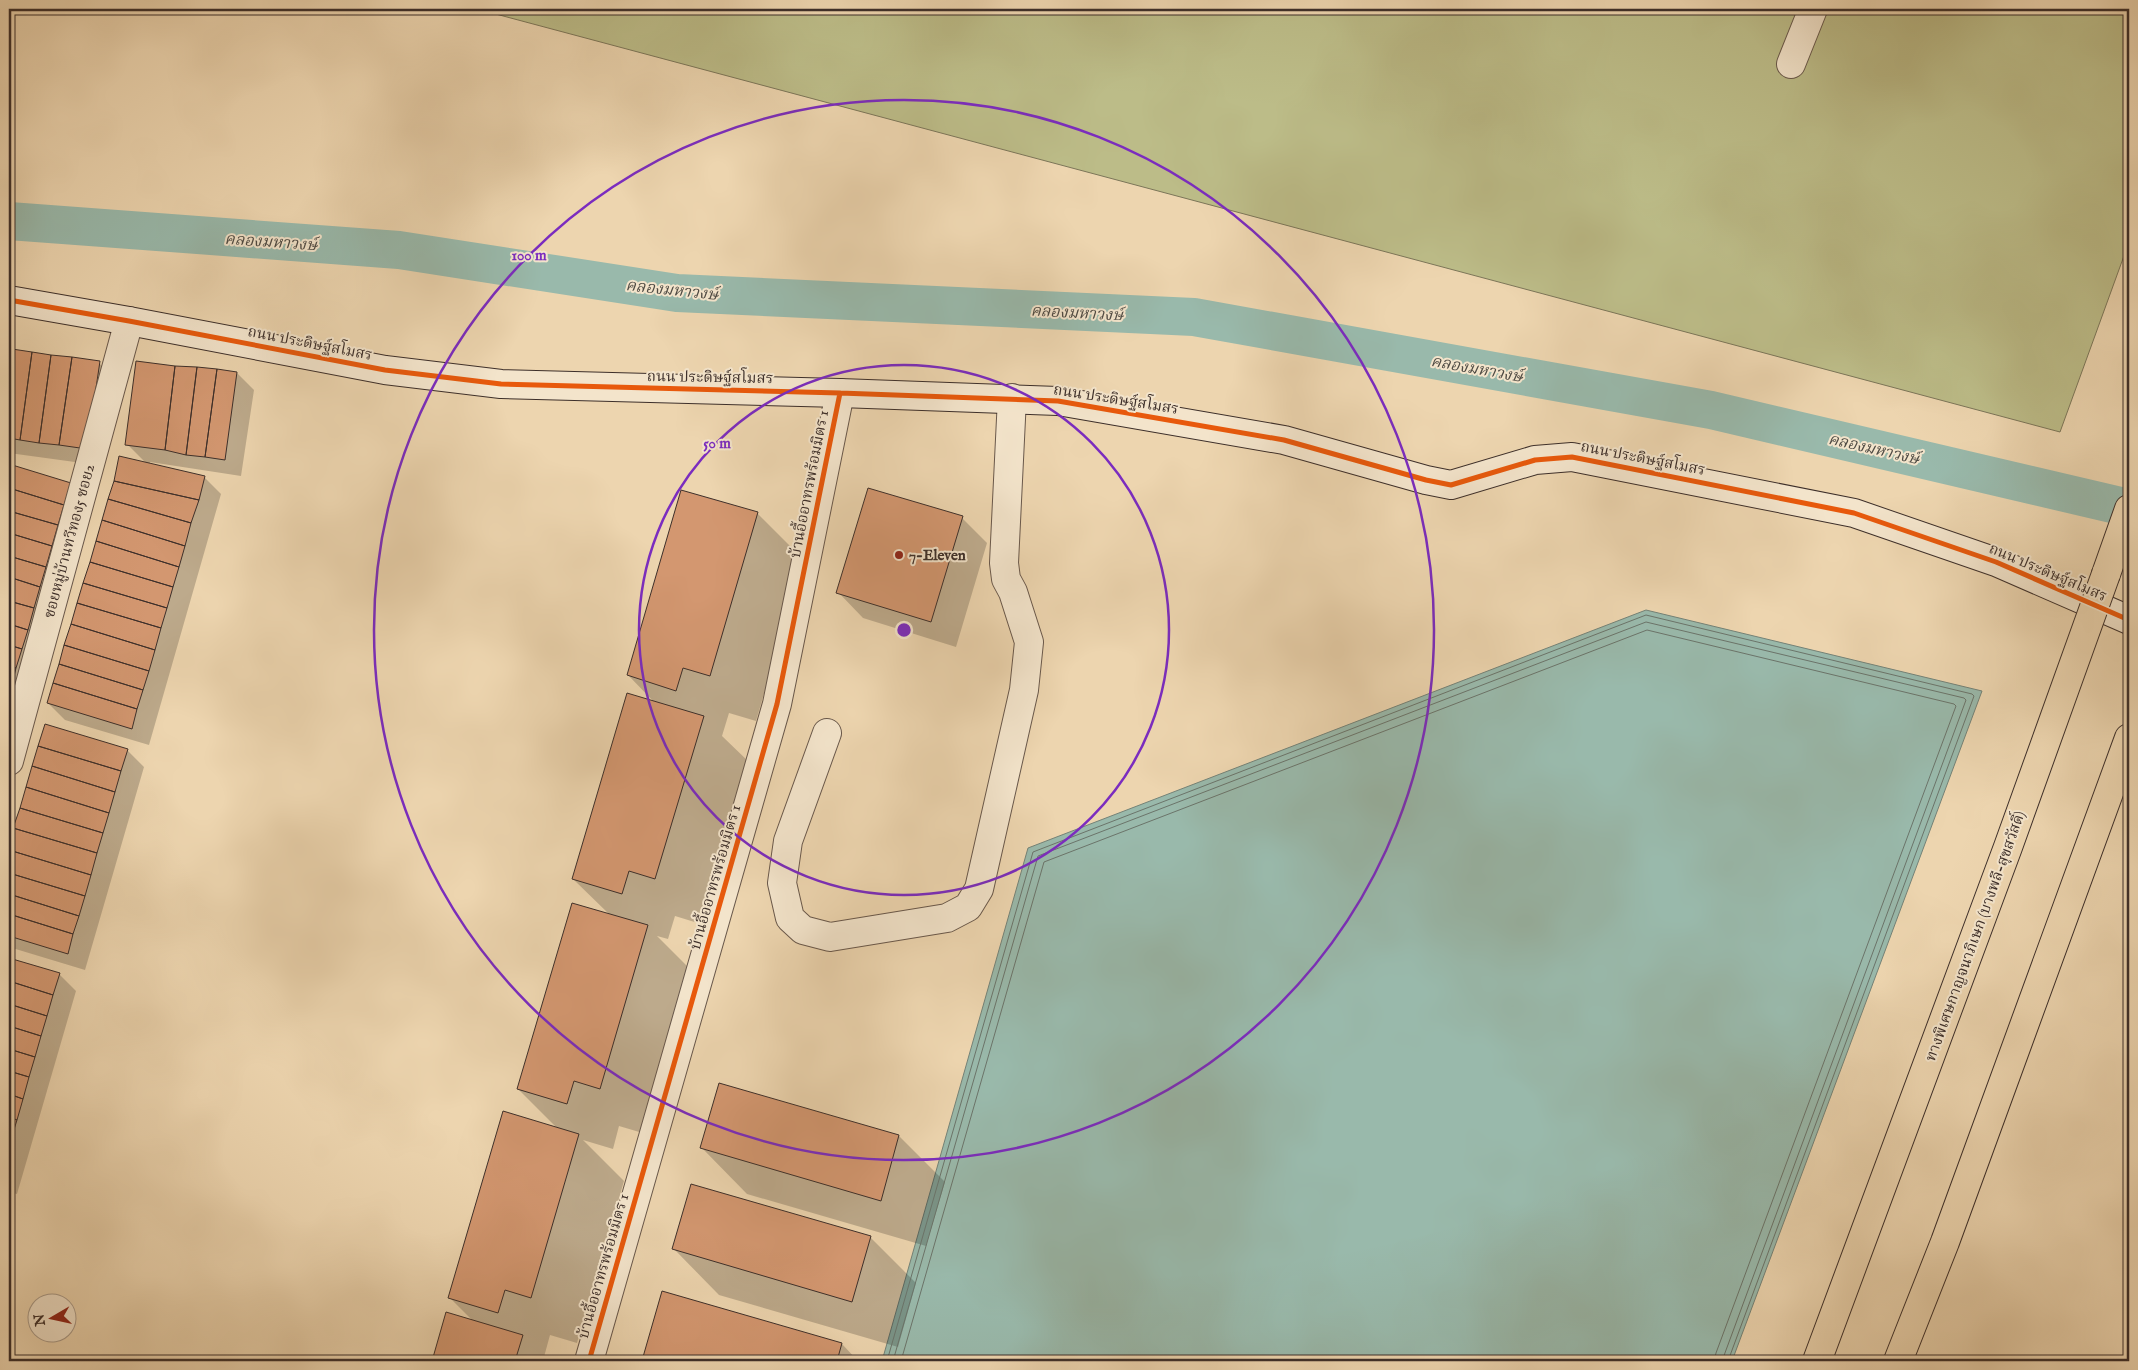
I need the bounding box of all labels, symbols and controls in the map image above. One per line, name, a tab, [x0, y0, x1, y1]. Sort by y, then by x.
water label: คลองมหาวงษ์	[224, 229, 320, 256]
text: 100 m	[511, 246, 547, 265]
water label: คลองมหาวงษ์	[625, 275, 721, 306]
water label: คลองมหาวงษ์	[1030, 301, 1126, 327]
street label: ถนน ประดิษฐ์สโมสร	[246, 320, 374, 365]
water label: คลองมหาวงษ์	[1429, 351, 1527, 388]
street label: ถนน ประดิษฐ์สโมสร	[647, 365, 773, 388]
street label: ถนน ประดิษฐ์สโมสร	[1052, 378, 1180, 419]
street label: บ้านอื้ออาทรพร้อมมิตร 1	[784, 408, 833, 560]
water label: คลองมหาวงษ์	[1826, 429, 1924, 471]
text: 50 m	[703, 434, 731, 453]
street label: ถนน ประดิษฐ์สโมสร	[1579, 435, 1707, 480]
street label: ซอยหมู่บ้านทวีทอง5 ซอย2	[40, 462, 99, 620]
street label: ถนน ประดิษฐ์สโมสร	[1986, 537, 2110, 606]
place label: 7-Eleven	[909, 546, 966, 565]
marker: 7-Eleven	[893, 549, 905, 561]
centre of rings	[895, 621, 913, 639]
street label: บ้านอื้ออาทรพร้อมมิตร 1	[684, 802, 745, 952]
street label: ทางพิเศษกาญจนาภิเษก (บางพลี-สุขสวัสดิ์)	[1920, 808, 2031, 1064]
street label: บ้านอื้ออาทรพร้อมมิตร 1	[572, 1191, 633, 1341]
north arrow	[28, 1292, 78, 1342]
text: N	[30, 1312, 50, 1328]

